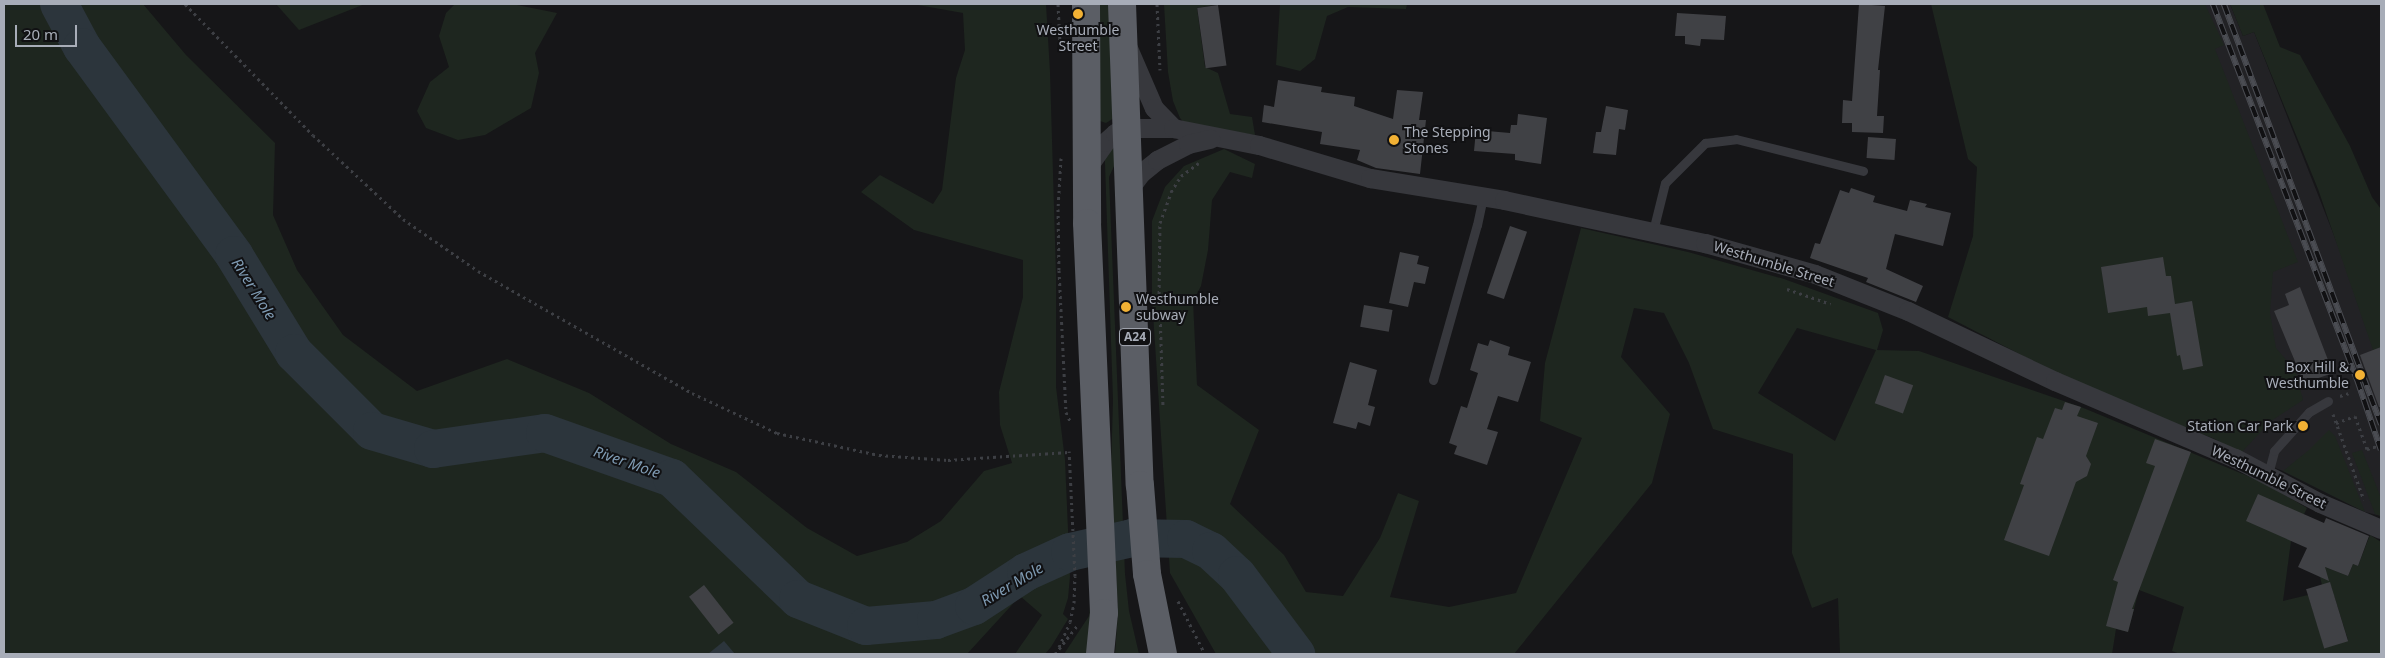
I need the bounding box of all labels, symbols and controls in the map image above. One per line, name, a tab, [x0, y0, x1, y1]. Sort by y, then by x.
marker: Westhumble Street	[1072, 8, 1084, 20]
scale bar	[18, 15, 80, 47]
place label: Westhumble Street	[1037, 22, 1119, 54]
text: 20 m	[23, 24, 58, 44]
place label: The Stepping Stones	[1404, 124, 1491, 156]
marker: The Stepping Stones	[1388, 134, 1400, 146]
street label: Westhumble Street	[1711, 238, 1837, 290]
water label: River Mole	[228, 255, 280, 323]
place label: Westhumble subway	[1136, 291, 1219, 324]
marker: Westhumble subway	[1120, 301, 1132, 313]
road number: A24	[1119, 328, 1151, 347]
place label: Box Hill & Westhumble	[2266, 359, 2349, 392]
marker: Box Hill & Westhumble	[2353, 368, 2367, 382]
place label: Station Car Park	[2187, 418, 2293, 434]
marker: Station Car Park	[2297, 420, 2309, 432]
water label: River Mole	[591, 442, 663, 482]
street label: Westhumble Street	[2209, 442, 2329, 512]
water label: River Mole	[978, 558, 1046, 610]

